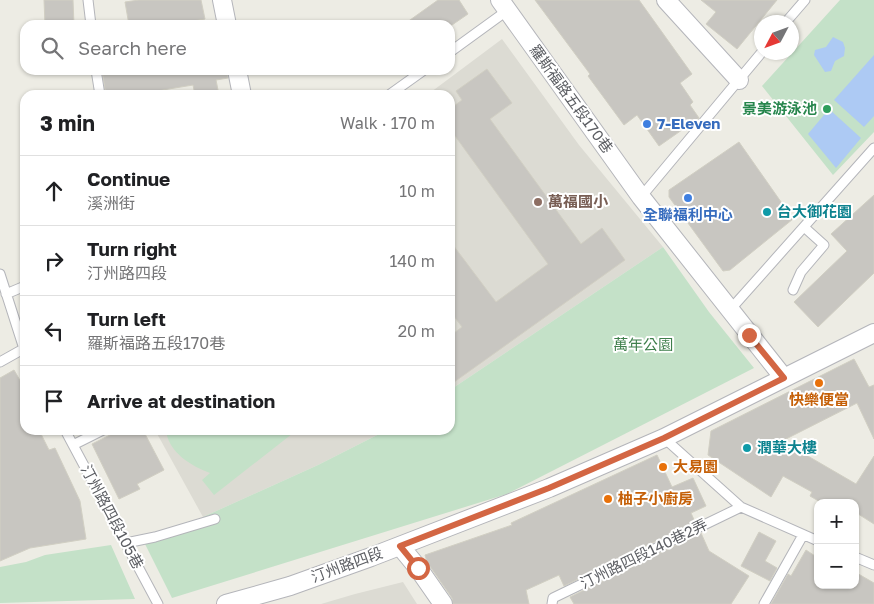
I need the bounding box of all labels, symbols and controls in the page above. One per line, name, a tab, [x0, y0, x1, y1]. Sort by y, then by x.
north arrow	[754, 15, 799, 60]
search box	[20, 20, 455, 75]
icon: search	[38, 34, 66, 62]
text: Search here	[78, 36, 187, 59]
street label: 羅斯福路五段170巷	[526, 41, 617, 156]
place label: 景美游泳池	[742, 99, 817, 117]
marker: 景美游泳池	[821, 103, 833, 115]
text: 3 min	[40, 110, 95, 136]
text: Walk · 170 m	[340, 113, 435, 133]
place label: 7-Eleven	[657, 114, 720, 132]
marker: 7-Eleven	[641, 118, 653, 130]
text: Continue	[87, 167, 170, 190]
icon: ahead	[40, 177, 68, 205]
text: 10 m	[399, 181, 435, 201]
place label: 萬福國小	[548, 192, 609, 210]
marker: 全聯福利中心	[682, 192, 694, 204]
text: 溪洲街	[87, 193, 135, 213]
marker: 萬福國小	[532, 196, 544, 208]
place label: 台大御花園	[777, 202, 852, 220]
place label: 全聯福利中心	[643, 205, 733, 223]
marker: 台大御花園	[761, 206, 773, 218]
text: Turn right	[87, 237, 177, 260]
icon: right	[40, 247, 68, 275]
text: 140 m	[389, 251, 435, 271]
text: 汀州路四段	[87, 263, 167, 283]
text: Turn left	[87, 307, 166, 330]
icon: left	[40, 317, 68, 345]
text: 20 m	[398, 321, 435, 341]
route end	[738, 324, 761, 347]
text: 羅斯福路五段170巷	[87, 333, 225, 353]
park label: 萬年公園	[613, 335, 673, 353]
marker: 快樂便當	[813, 377, 825, 389]
icon: arrive	[40, 387, 68, 415]
text: Arrive at destination	[87, 389, 275, 412]
place label: 快樂便當	[789, 390, 849, 408]
place label: 潤華大樓	[757, 438, 817, 456]
marker: 潤華大樓	[741, 442, 753, 454]
place label: 大易園	[673, 457, 718, 475]
street label: 汀州路四段105巷	[78, 461, 148, 572]
marker: 大易園	[657, 461, 669, 473]
place label: 柚子小廚房	[618, 489, 693, 507]
marker: 柚子小廚房	[602, 493, 614, 505]
map controls	[814, 499, 859, 589]
button: +	[814, 499, 859, 544]
street label: 汀州路四段140巷2弄	[577, 514, 710, 592]
street label: 汀州路四段	[308, 543, 385, 585]
button: −	[814, 544, 859, 589]
route start	[407, 557, 430, 580]

